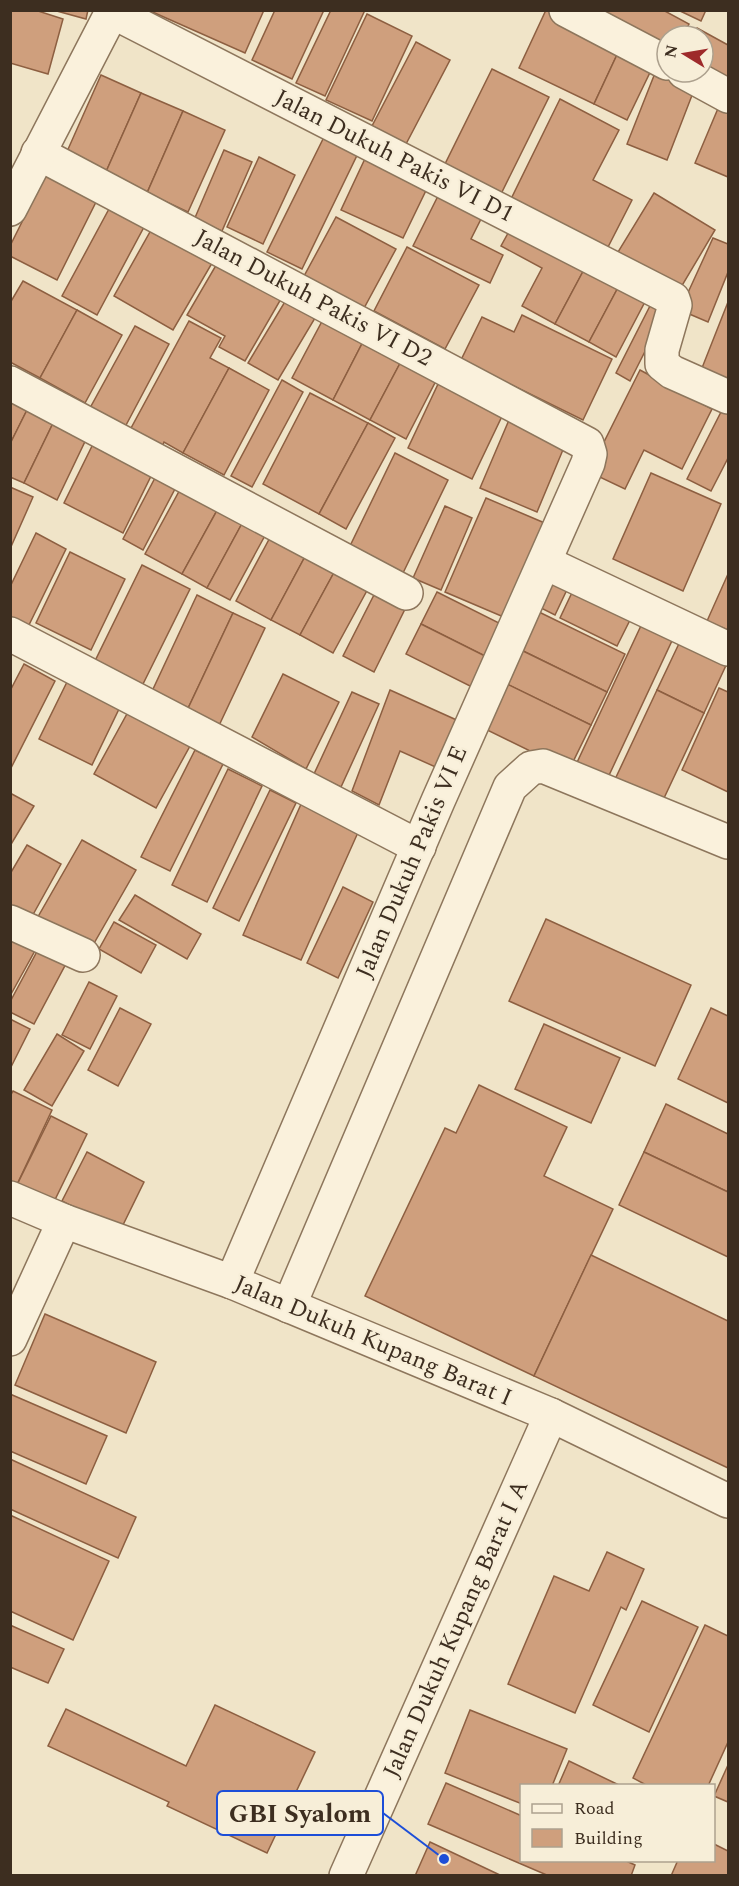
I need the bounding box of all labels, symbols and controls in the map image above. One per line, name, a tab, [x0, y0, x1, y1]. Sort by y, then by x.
north arrow	[655, 24, 715, 84]
text: N	[658, 43, 684, 60]
street label: Jalan Dukuh Pakis VI D1	[268, 80, 520, 232]
street label: Jalan Dukuh Pakis VI D2	[188, 220, 438, 376]
street label: Jalan Dukuh Pakis VI E	[347, 740, 477, 984]
street label: Jalan Dukuh Kupang Barat I	[228, 1266, 518, 1416]
street label: Jalan Dukuh Kupang Barat I A	[374, 1474, 538, 1784]
legend	[520, 1784, 715, 1862]
callout: GBI Syalom	[217, 1791, 383, 1835]
text: GBI Syalom	[229, 1794, 371, 1834]
text: Road	[574, 1795, 615, 1822]
text: Building	[574, 1825, 643, 1852]

